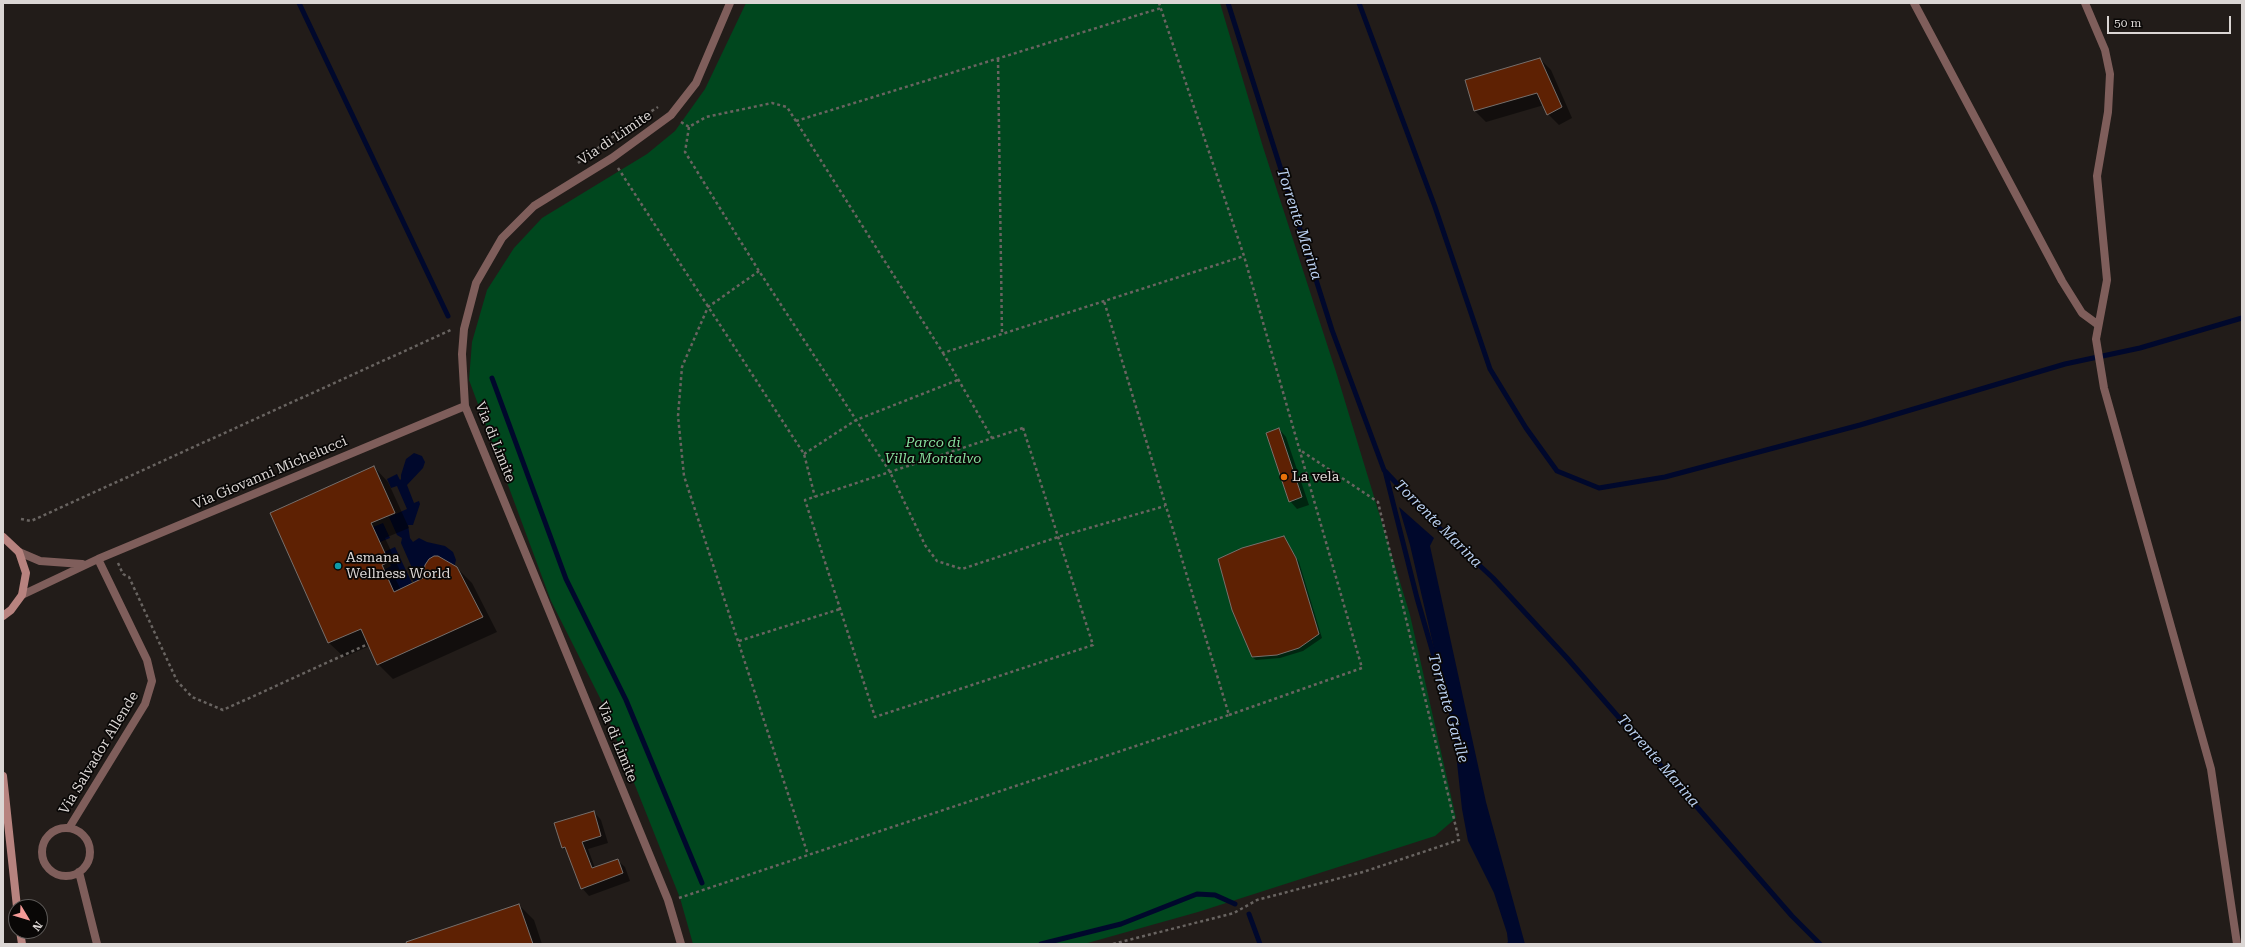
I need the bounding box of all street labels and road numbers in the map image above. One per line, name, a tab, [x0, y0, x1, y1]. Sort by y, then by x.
street label: Via di Limite	[575, 107, 655, 169]
street label: Via di Limite	[471, 399, 519, 485]
street label: Via Giovanni Michelucci	[190, 433, 350, 513]
street label: Via Salvador Allende	[56, 689, 142, 817]
street label: Via di Limite	[593, 699, 641, 785]

